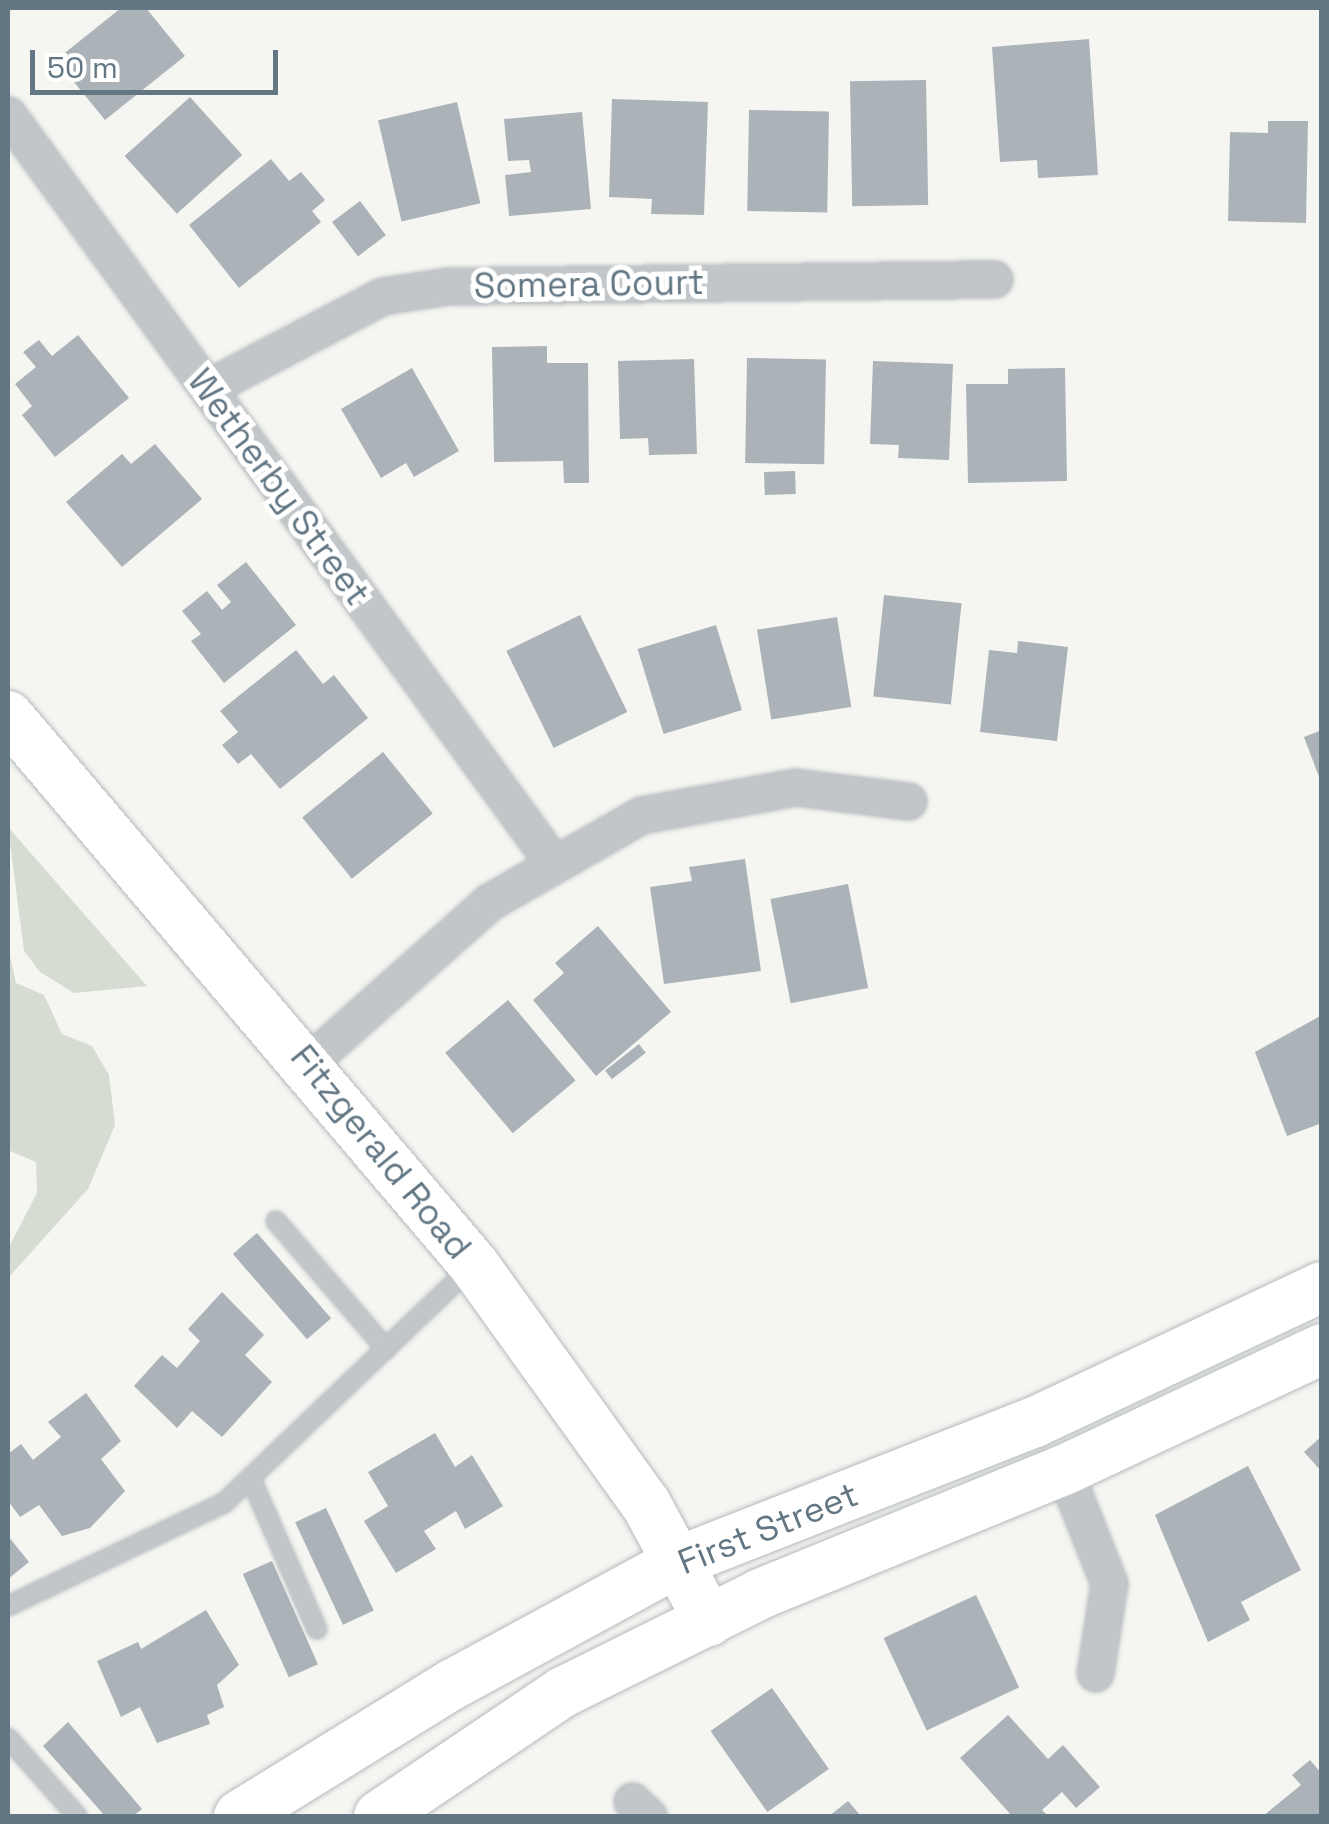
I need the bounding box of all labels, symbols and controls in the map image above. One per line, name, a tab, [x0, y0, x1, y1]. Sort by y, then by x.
scale bar	[35, 30, 282, 92]
text: 50 m	[47, 48, 118, 87]
street label: Somera Court	[473, 261, 705, 307]
street label: Wetherby Street	[179, 361, 379, 613]
street label: Fitzgerald Road	[282, 1037, 480, 1267]
street label: First Street	[672, 1473, 864, 1583]

